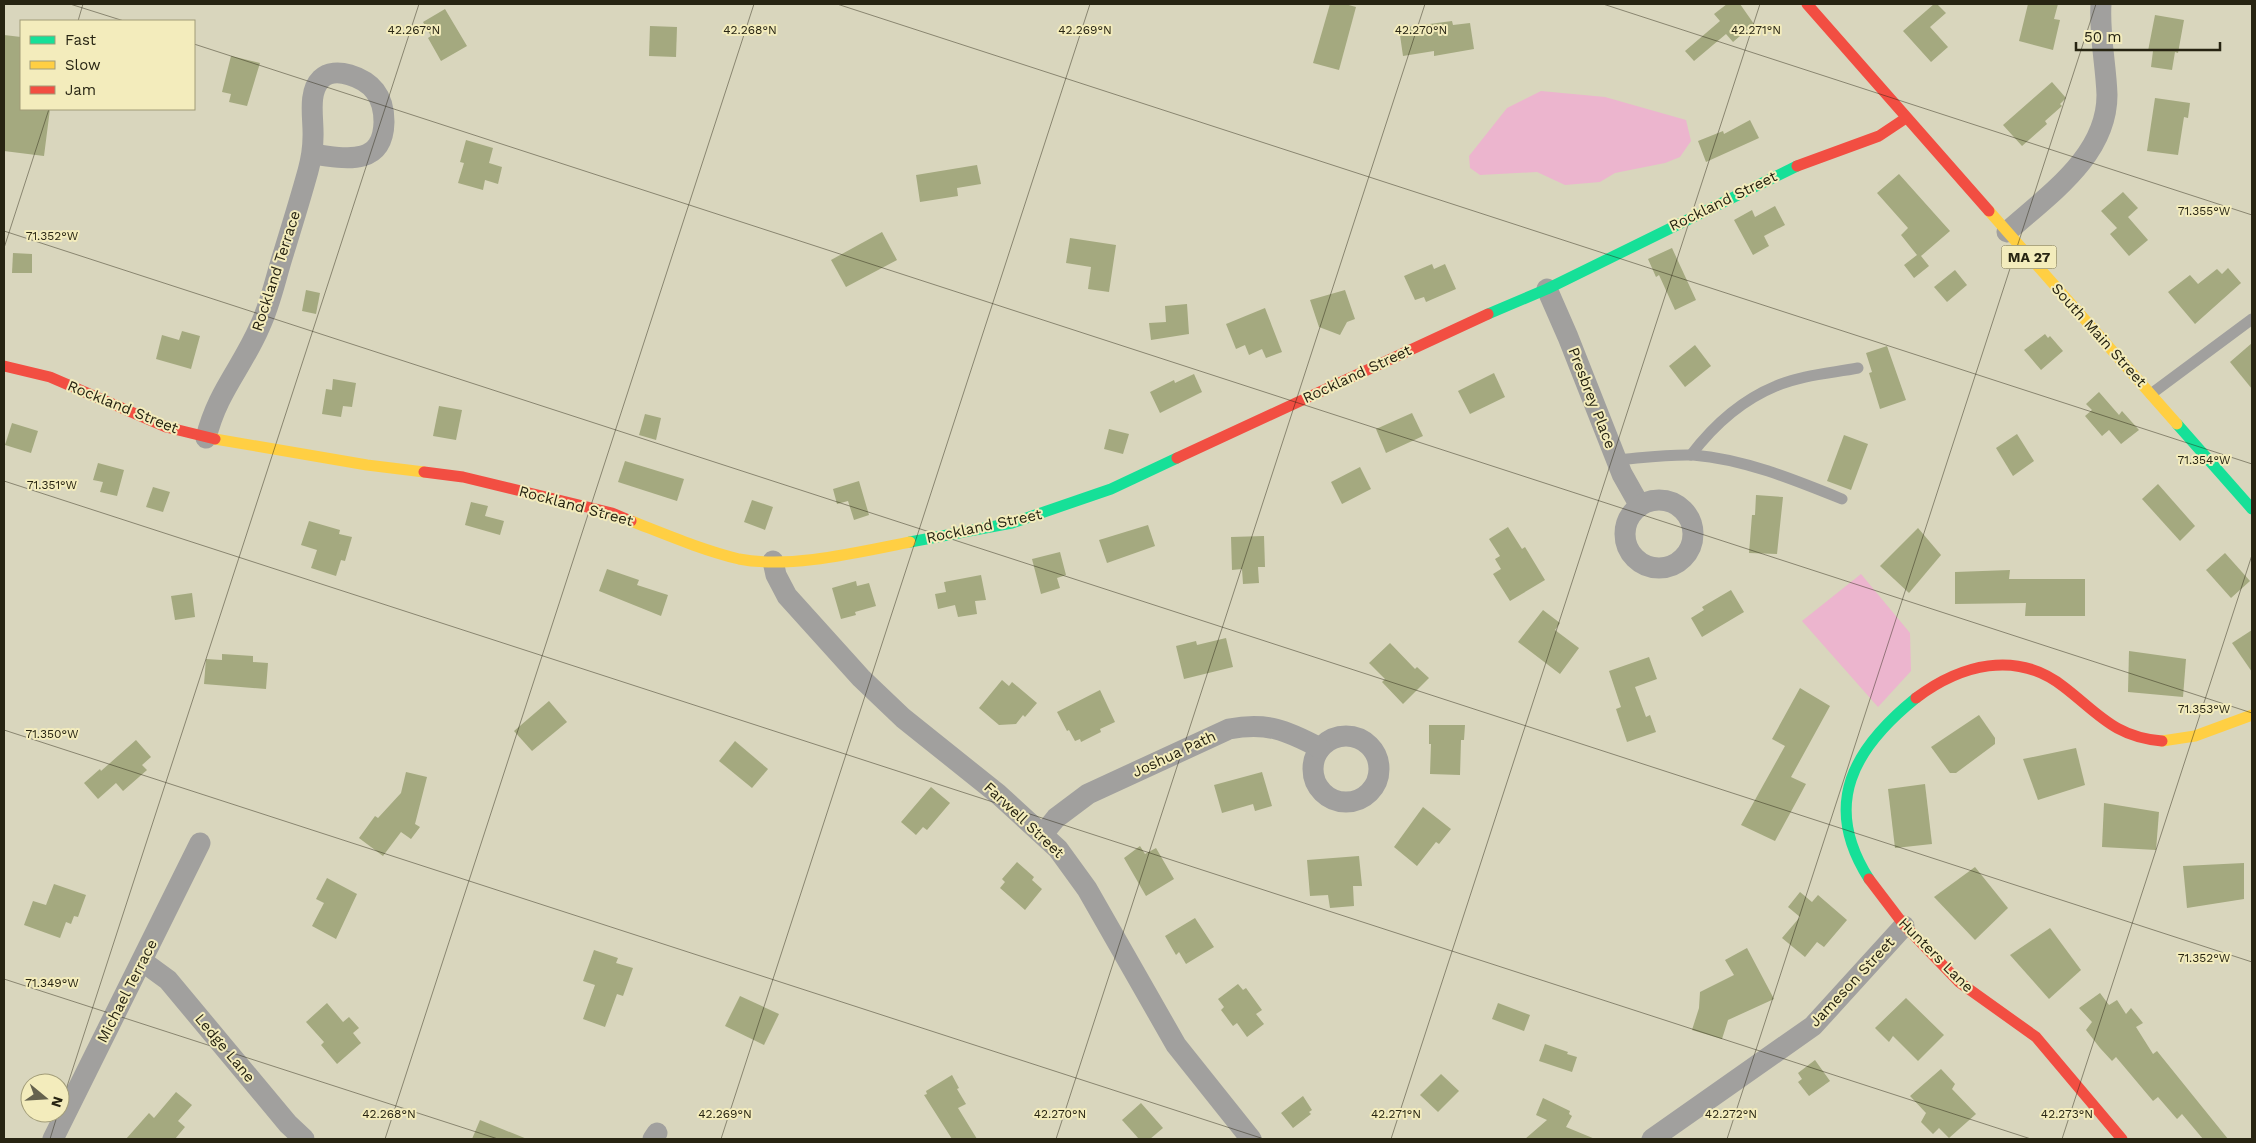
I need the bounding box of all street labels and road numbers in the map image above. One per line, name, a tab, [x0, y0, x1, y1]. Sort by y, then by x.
street label: Rockland Street	[1666, 167, 1780, 235]
street label: Rockland Terrace	[248, 208, 304, 334]
road number: MA 27	[2002, 246, 2056, 268]
street label: South Main Street	[2048, 279, 2151, 391]
street label: Rockland Street	[1300, 341, 1415, 407]
street label: Presbrey Place	[1564, 345, 1620, 451]
street label: Rockland Street	[65, 377, 182, 438]
street label: Rockland Street	[517, 482, 636, 530]
street label: Rockland Street	[925, 505, 1044, 547]
street label: Joshua Path	[1129, 727, 1219, 781]
street label: Farwell Street	[980, 778, 1068, 862]
street label: Hunters Lane	[1895, 914, 1977, 996]
street label: Jameson Street	[1806, 933, 1899, 1031]
street label: Michael Terrace	[93, 936, 161, 1046]
street label: Ledge Lane	[191, 1010, 259, 1086]

